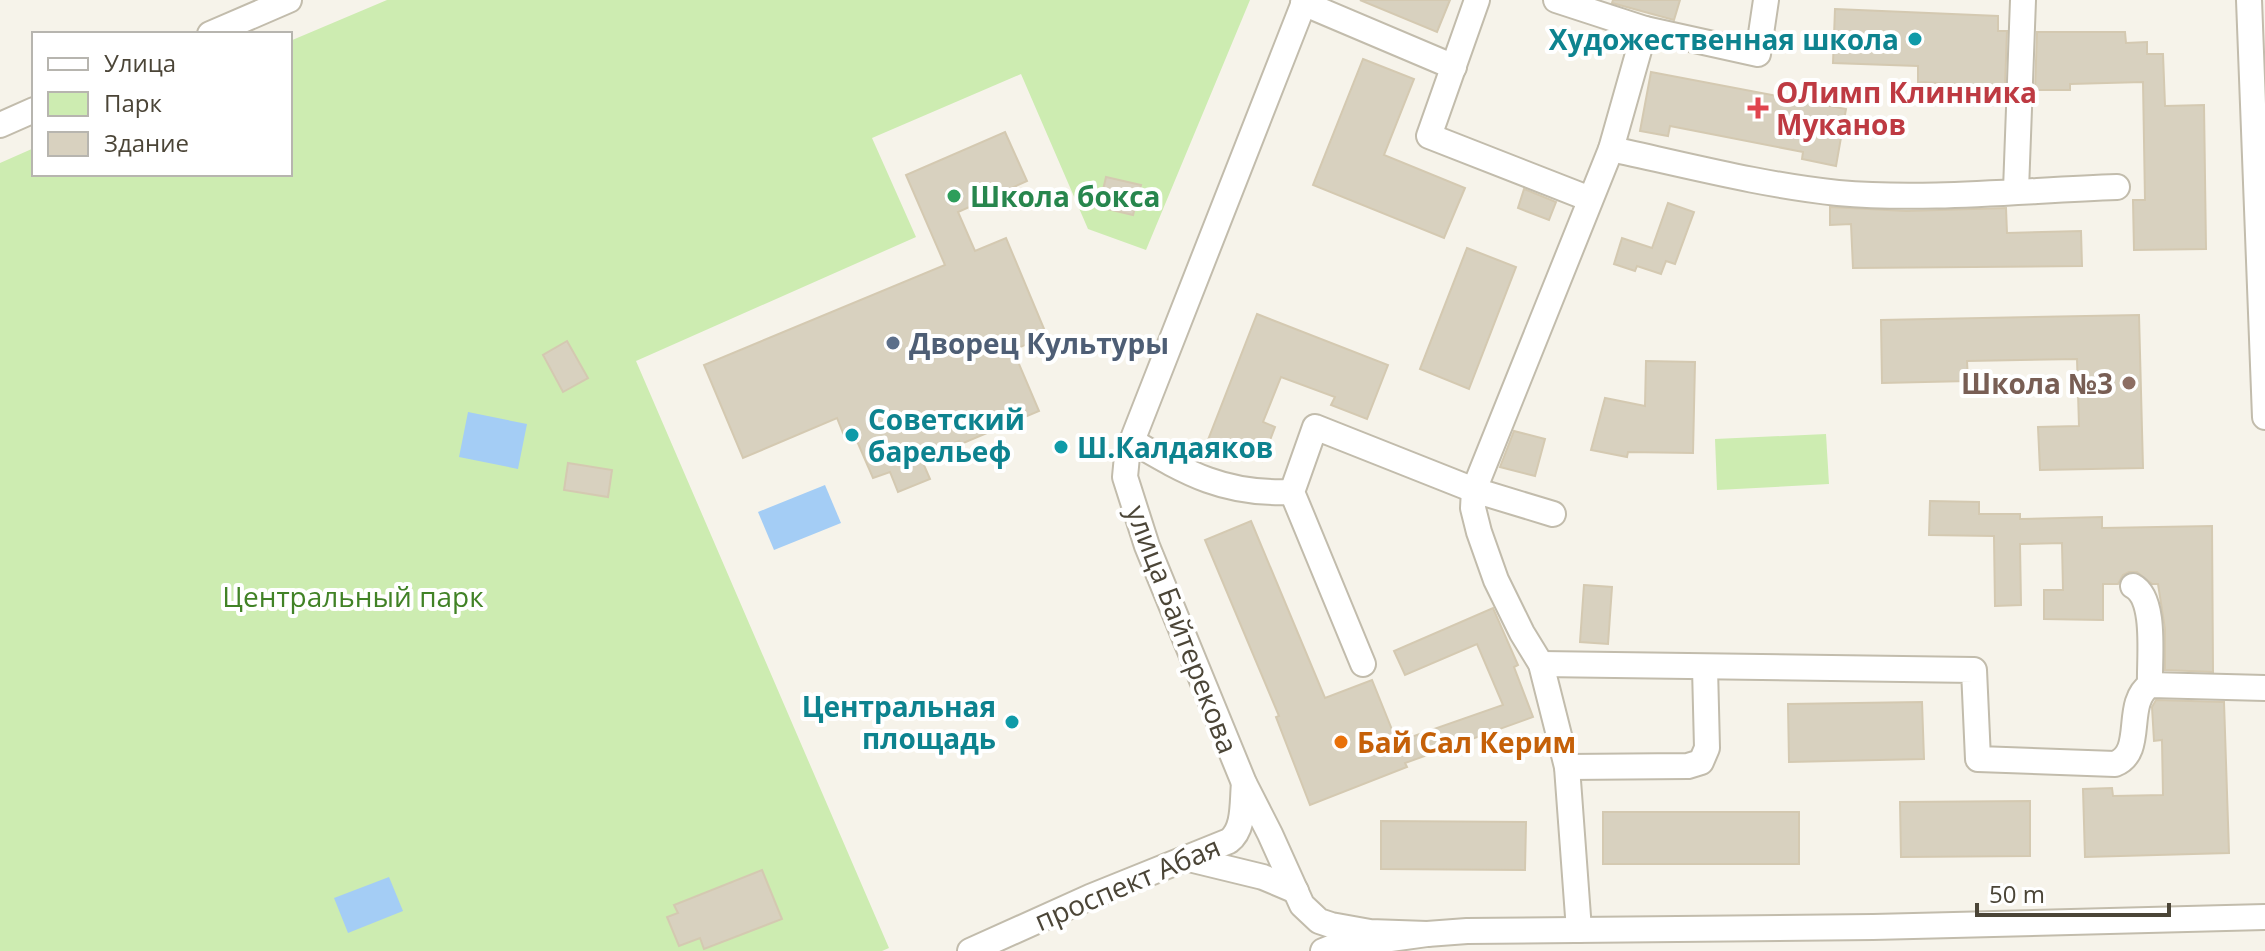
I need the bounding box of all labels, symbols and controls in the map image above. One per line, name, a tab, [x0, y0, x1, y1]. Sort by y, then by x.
place label: Художественная школа	[1549, 20, 1899, 58]
marker: Художественная школа	[1906, 30, 1924, 48]
legend	[32, 32, 292, 176]
text: Улица	[104, 46, 176, 79]
place label: ОЛимп Клинника Муканов	[1776, 73, 2037, 143]
text: Парк	[104, 86, 162, 119]
marker: ОЛимп Клинника Муканов	[1747, 97, 1769, 119]
text: Здание	[104, 126, 189, 159]
place label: Школа бокса	[970, 177, 1161, 215]
marker: Школа бокса	[945, 187, 963, 205]
place label: Дворец Культуры	[909, 324, 1169, 362]
marker: Дворец Культуры	[884, 334, 902, 352]
place label: Школа №3	[1961, 364, 2113, 402]
marker: Школа №3	[2120, 374, 2138, 392]
place label: Советский барельеф	[868, 400, 1025, 470]
marker: Советский барельеф	[843, 426, 861, 444]
place label: Ш.Калдаяков	[1077, 428, 1273, 466]
marker: Ш.Калдаяков	[1052, 438, 1070, 456]
street label: улица Байтерекова	[1118, 499, 1248, 759]
park label: Центральный парк	[222, 577, 484, 615]
place label: Центральная площадь	[802, 687, 996, 757]
marker: Центральная площадь	[1003, 713, 1021, 731]
place label: Бай Сал Керим	[1357, 723, 1576, 761]
marker: Бай Сал Керим	[1332, 733, 1350, 751]
street label: проспект Абая	[1028, 827, 1226, 939]
scale bar	[1977, 867, 2169, 917]
text: 50 m	[1989, 877, 2045, 910]

